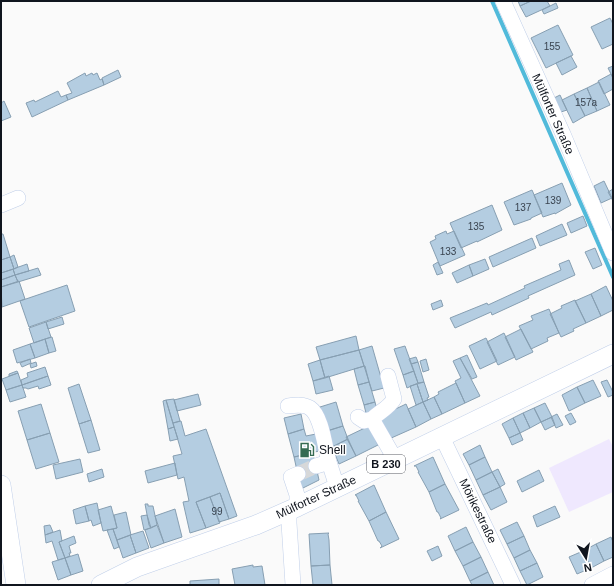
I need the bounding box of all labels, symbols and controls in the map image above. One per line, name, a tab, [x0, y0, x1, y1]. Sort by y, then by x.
house number: 155	[544, 41, 561, 52]
street label: Mülforter Straße	[529, 72, 577, 157]
house number: 157a	[575, 97, 598, 108]
house number: 139	[545, 195, 562, 206]
house number: 137	[515, 202, 532, 213]
house number: 135	[468, 221, 485, 232]
house number: 133	[440, 246, 457, 257]
fuel station icon: Shell	[298, 441, 316, 459]
place label: Shell	[319, 443, 346, 457]
road number: B 230	[367, 455, 405, 473]
street label: Mülforter Straße	[274, 472, 359, 522]
street label: Mörikestraße	[456, 476, 500, 546]
house number: 99	[211, 506, 223, 517]
north arrow	[566, 538, 606, 578]
text: N	[583, 561, 593, 574]

